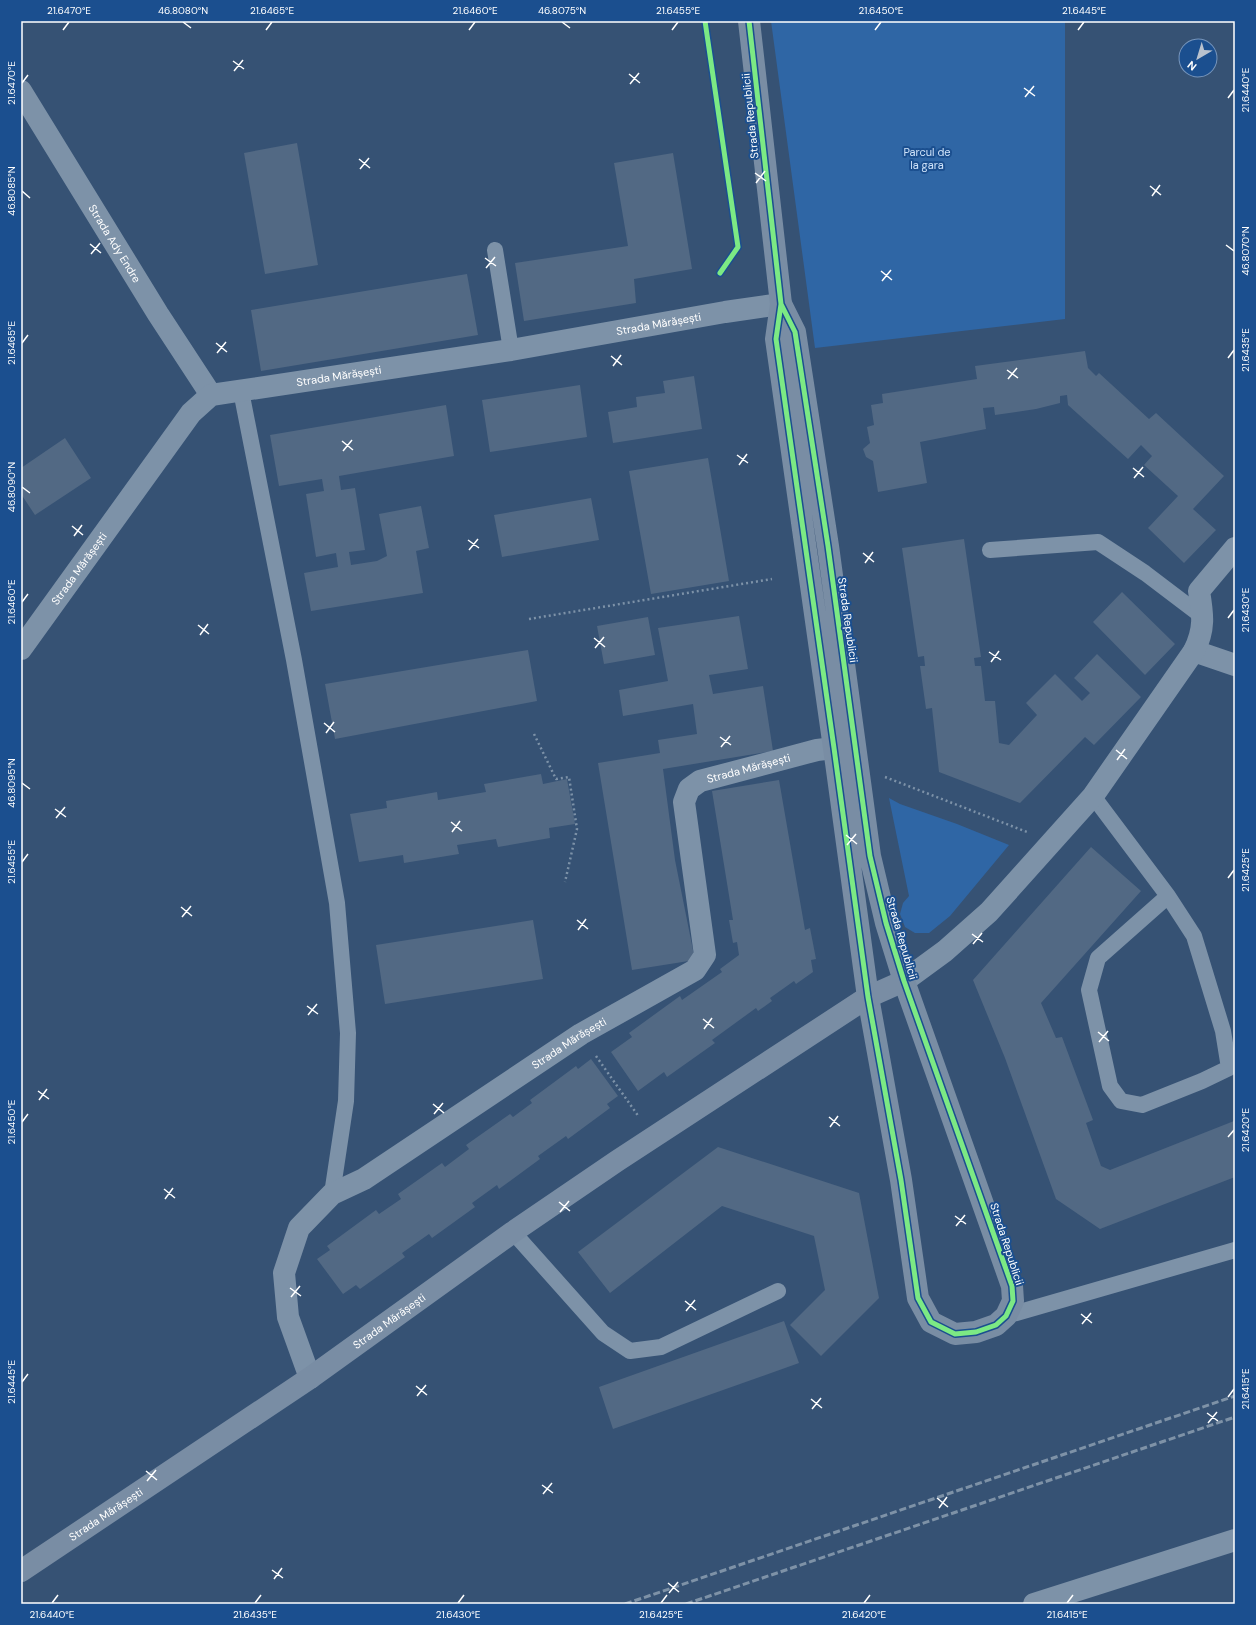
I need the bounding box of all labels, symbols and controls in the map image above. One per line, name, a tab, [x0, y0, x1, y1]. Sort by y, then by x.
text: 21.6470°E	[47, 4, 91, 17]
text: 46.8080°N	[158, 4, 208, 17]
text: 21.6465°E	[250, 4, 294, 17]
text: 21.6460°E	[452, 4, 498, 17]
text: 46.8075°N	[538, 4, 586, 17]
text: 21.6455°E	[656, 4, 700, 17]
text: 21.6450°E	[859, 4, 904, 17]
text: 21.6445°E	[1062, 4, 1106, 17]
north arrow	[1178, 38, 1218, 78]
text: N	[1184, 58, 1199, 74]
text: 21.6470°E	[5, 61, 18, 105]
text: 21.6440°E	[1239, 67, 1252, 112]
street label: Strada Republicii	[739, 73, 761, 159]
park label: Parcul de la gara	[903, 145, 951, 172]
text: 46.8085°N	[5, 166, 18, 216]
street label: Strada Ady Endre	[85, 202, 144, 285]
text: 46.8070°N	[1239, 226, 1252, 276]
street label: Strada Mărășești	[615, 309, 702, 338]
text: 21.6465°E	[5, 321, 18, 365]
text: 21.6435°E	[1239, 328, 1252, 372]
street label: Strada Mărășești	[295, 363, 382, 389]
text: 46.8090°N	[5, 462, 18, 512]
street label: Strada Mărășești	[48, 530, 110, 608]
street label: Strada Republicii	[835, 577, 861, 663]
text: 21.6460°E	[5, 579, 18, 625]
text: 21.6430°E	[1239, 587, 1252, 632]
street label: Strada Mărășești	[705, 750, 792, 786]
text: 46.8095°N	[5, 758, 18, 808]
text: 21.6455°E	[5, 840, 18, 884]
text: 21.6425°E	[1239, 848, 1252, 892]
street label: Strada Republicii	[883, 895, 921, 981]
street label: Strada Mărășești	[529, 1014, 609, 1072]
text: 21.6450°E	[5, 1099, 18, 1144]
text: 21.6420°E	[1239, 1107, 1252, 1152]
street label: Strada Republicii	[987, 1201, 1027, 1287]
street label: Strada Mărășești	[350, 1290, 428, 1352]
text: 21.6445°E	[5, 1360, 18, 1404]
text: 21.6415°E	[1239, 1368, 1252, 1410]
street label: Strada Mărășești	[66, 1485, 145, 1544]
text: 21.6440°E	[30, 1608, 75, 1621]
text: 21.6435°E	[233, 1608, 277, 1621]
text: 21.6430°E	[436, 1608, 481, 1621]
text: 21.6425°E	[639, 1608, 683, 1621]
text: 21.6420°E	[842, 1608, 887, 1621]
text: 21.6415°E	[1046, 1608, 1088, 1621]

